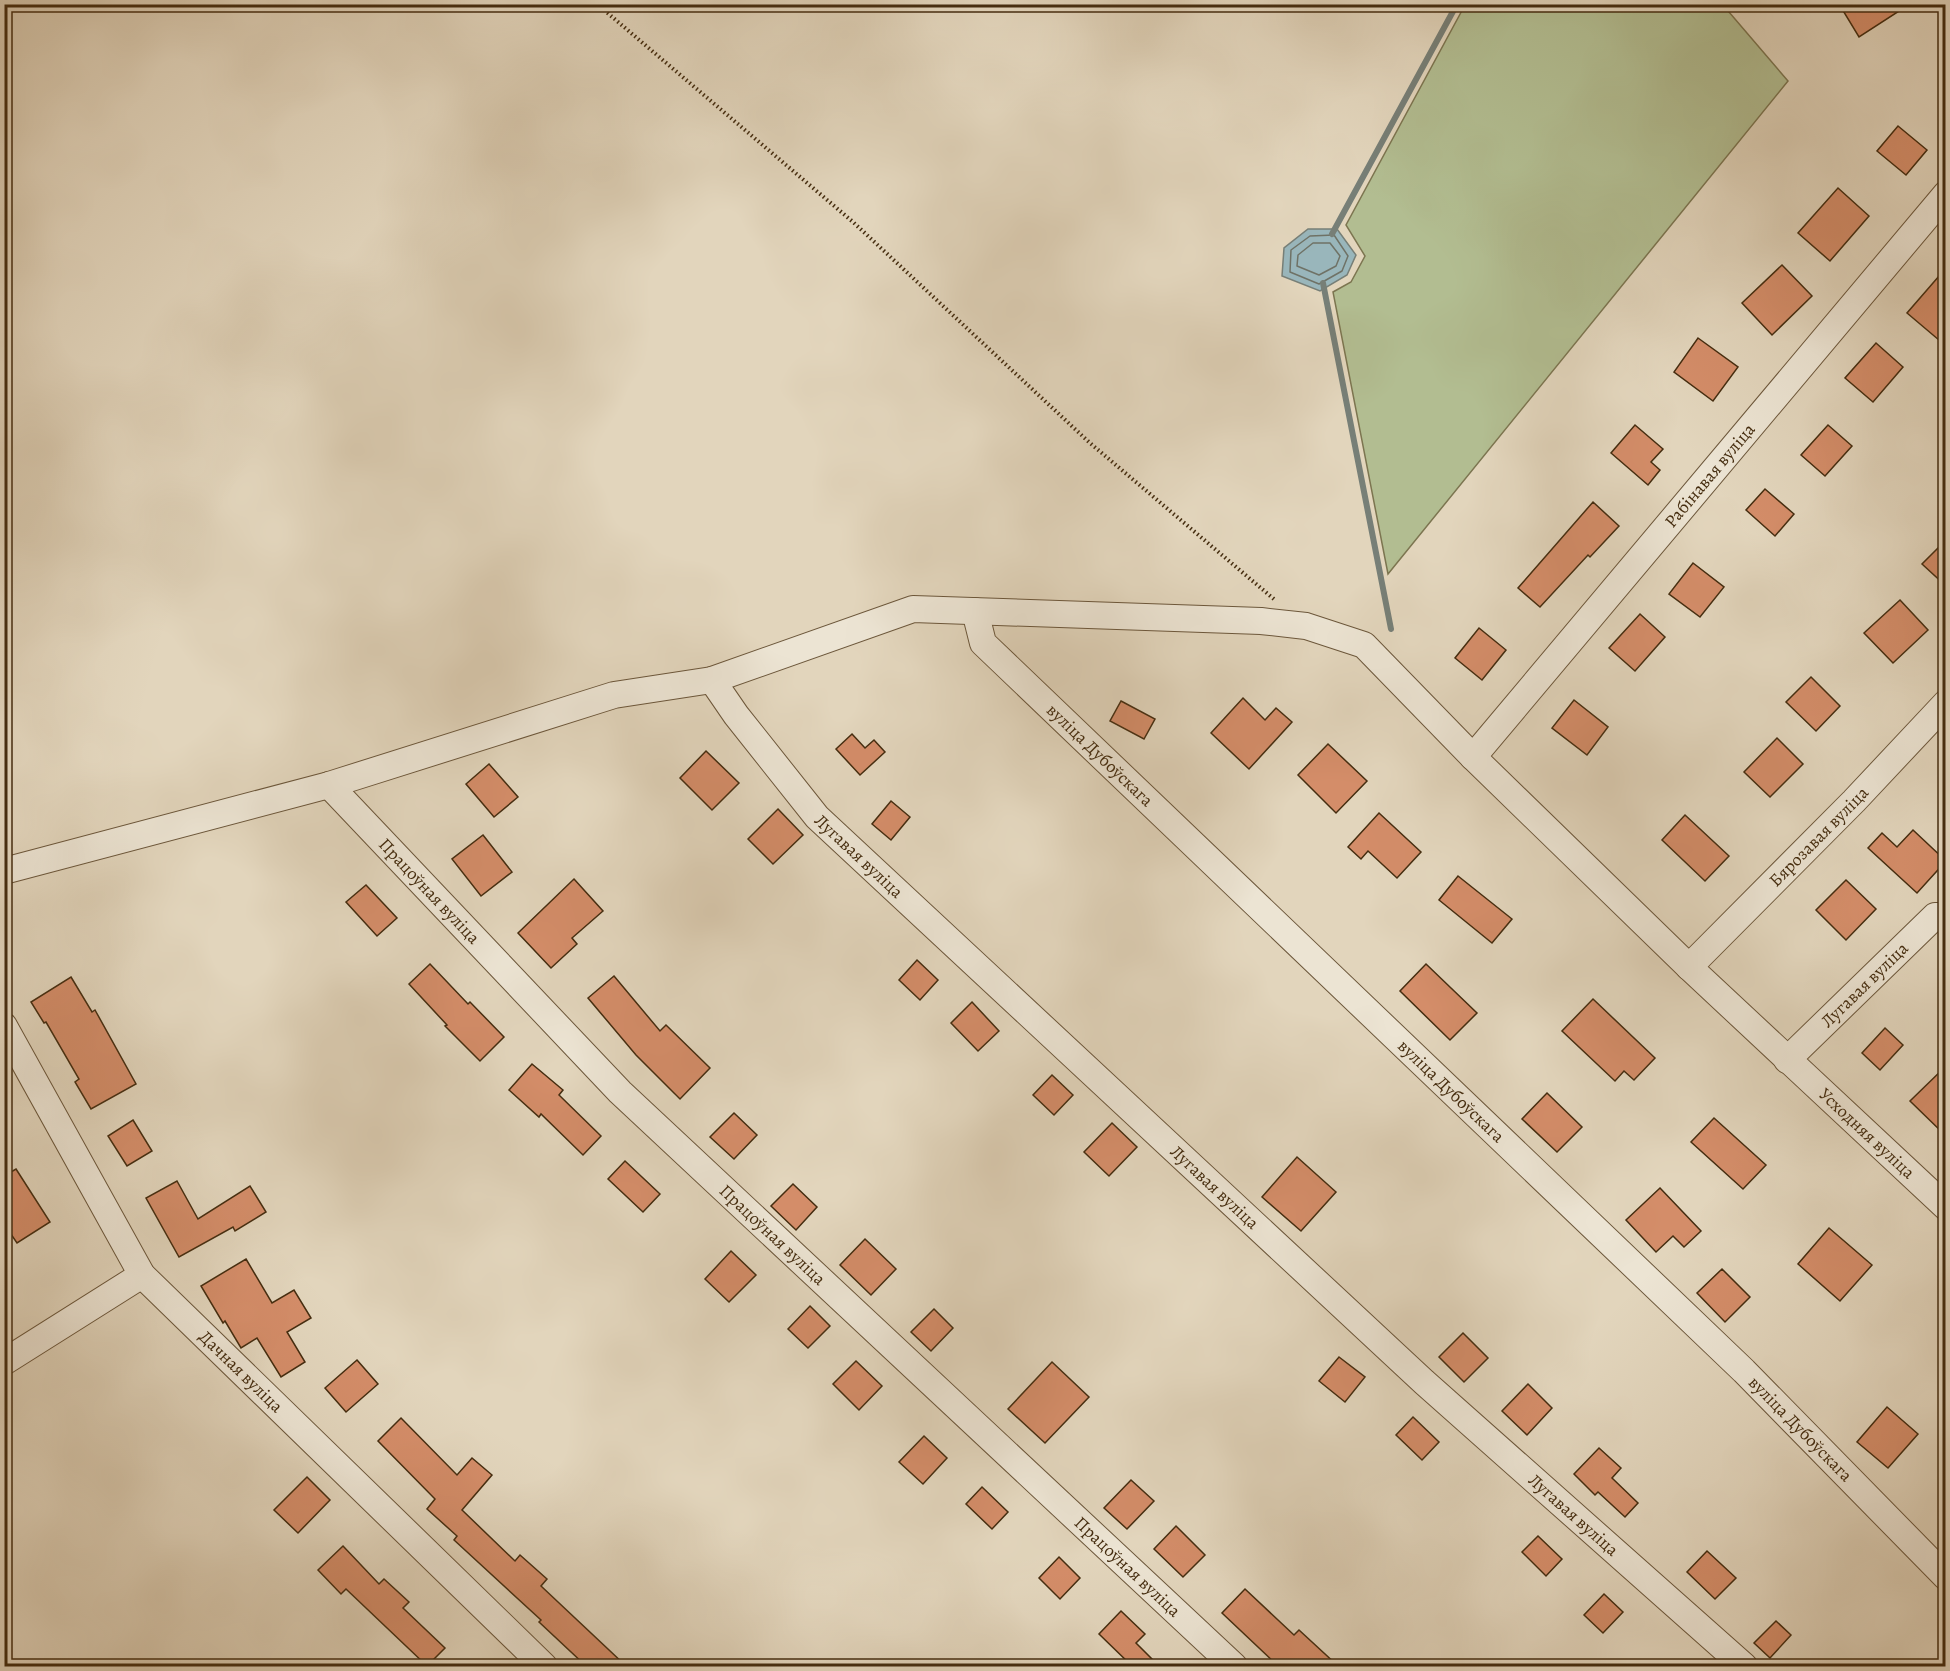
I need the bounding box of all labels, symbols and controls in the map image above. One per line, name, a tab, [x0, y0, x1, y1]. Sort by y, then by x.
street label: Рабінавая вуліца	[1659, 417, 1761, 533]
street label: вуліца Дубоўскага	[1041, 698, 1159, 812]
street label: Бярозавая вуліца	[1764, 781, 1874, 892]
street label: Лугавая вуліца	[809, 809, 909, 904]
street label: Працоўная вуліца	[373, 833, 486, 950]
street label: Лугавая вуліца	[1815, 936, 1914, 1033]
street label: вуліца Дубоўскага	[1393, 1034, 1510, 1148]
street label: Усходняя вуліца	[1814, 1082, 1921, 1185]
street label: Лугавая вуліца	[1165, 1140, 1265, 1235]
street label: Працоўная вуліца	[714, 1179, 832, 1291]
street label: Дачная вуліца	[194, 1325, 289, 1418]
street label: вуліца Дубоўскага	[1743, 1371, 1858, 1487]
street label: Лугавая вуліца	[1523, 1468, 1625, 1562]
street label: Працоўная вуліца	[1069, 1511, 1187, 1623]

